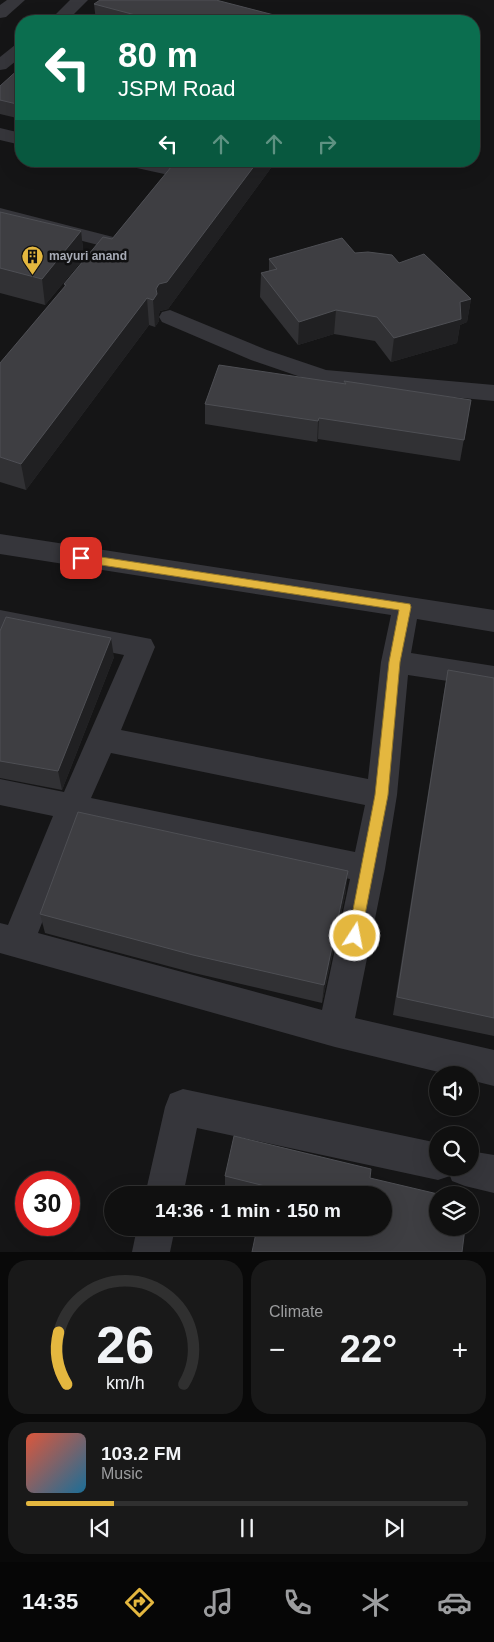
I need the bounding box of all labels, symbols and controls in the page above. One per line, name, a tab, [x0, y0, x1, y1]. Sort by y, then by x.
icon: left	[35, 35, 100, 100]
text: 80 m	[118, 35, 198, 74]
text: JSPM Road	[118, 76, 235, 101]
icon: left	[154, 130, 182, 158]
icon: ahead	[207, 130, 235, 158]
icon: ahead	[260, 130, 288, 158]
icon: right	[313, 130, 341, 158]
building icon: mayuri anand	[21, 244, 45, 275]
place label: mayuri anand	[49, 249, 127, 263]
pin	[60, 537, 102, 579]
icon: arrive	[67, 544, 95, 572]
position arrow	[328, 909, 380, 961]
map controls	[429, 1066, 479, 1236]
button: sound	[429, 1066, 479, 1116]
button: search	[429, 1126, 479, 1176]
speed limit sign: 30	[15, 1171, 80, 1236]
button: layers	[429, 1186, 479, 1236]
text: 14:36 · 1 min · 150 m	[155, 1200, 341, 1221]
text: Climate	[269, 1303, 323, 1320]
text: 26	[97, 1316, 154, 1374]
text: 22°	[340, 1328, 397, 1370]
text: −	[269, 1334, 285, 1365]
text: +	[452, 1334, 468, 1365]
text: km/h	[106, 1373, 145, 1393]
text: 103.2 FM	[101, 1443, 181, 1464]
text: Music	[101, 1465, 143, 1482]
icon: previous	[86, 1514, 114, 1542]
icon: pause	[233, 1514, 261, 1542]
icon: next	[380, 1514, 408, 1542]
icon: directions	[122, 1585, 157, 1620]
icon: music	[201, 1585, 236, 1620]
icon: phone	[280, 1585, 315, 1620]
icon: climate	[358, 1585, 393, 1620]
icon: car	[437, 1585, 472, 1620]
text: 14:35	[22, 1589, 78, 1614]

